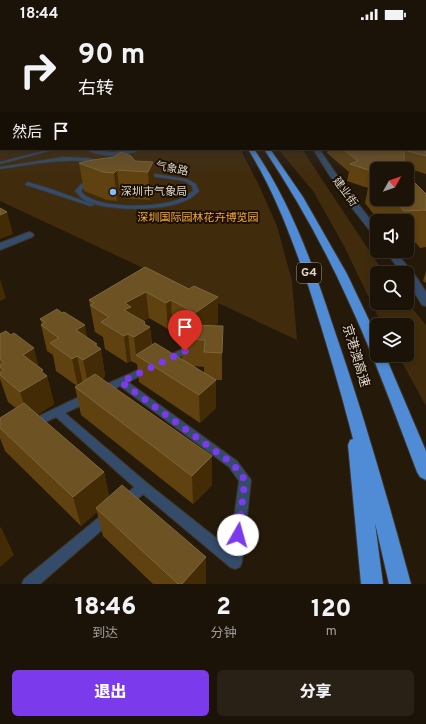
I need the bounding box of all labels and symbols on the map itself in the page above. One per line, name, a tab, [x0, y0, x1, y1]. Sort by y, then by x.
street label: 气象路	[154, 159, 190, 179]
north arrow	[370, 162, 414, 206]
street label: 建业街	[330, 175, 360, 209]
place label: 深圳市气象局	[121, 185, 187, 199]
marker: 深圳市气象局	[108, 187, 118, 197]
park label: 深圳国际园林花卉博览园	[138, 211, 259, 225]
road number: G4	[297, 263, 321, 283]
pin	[168, 310, 202, 351]
street label: 京港澳高速	[338, 322, 373, 389]
position arrow	[217, 514, 259, 556]

